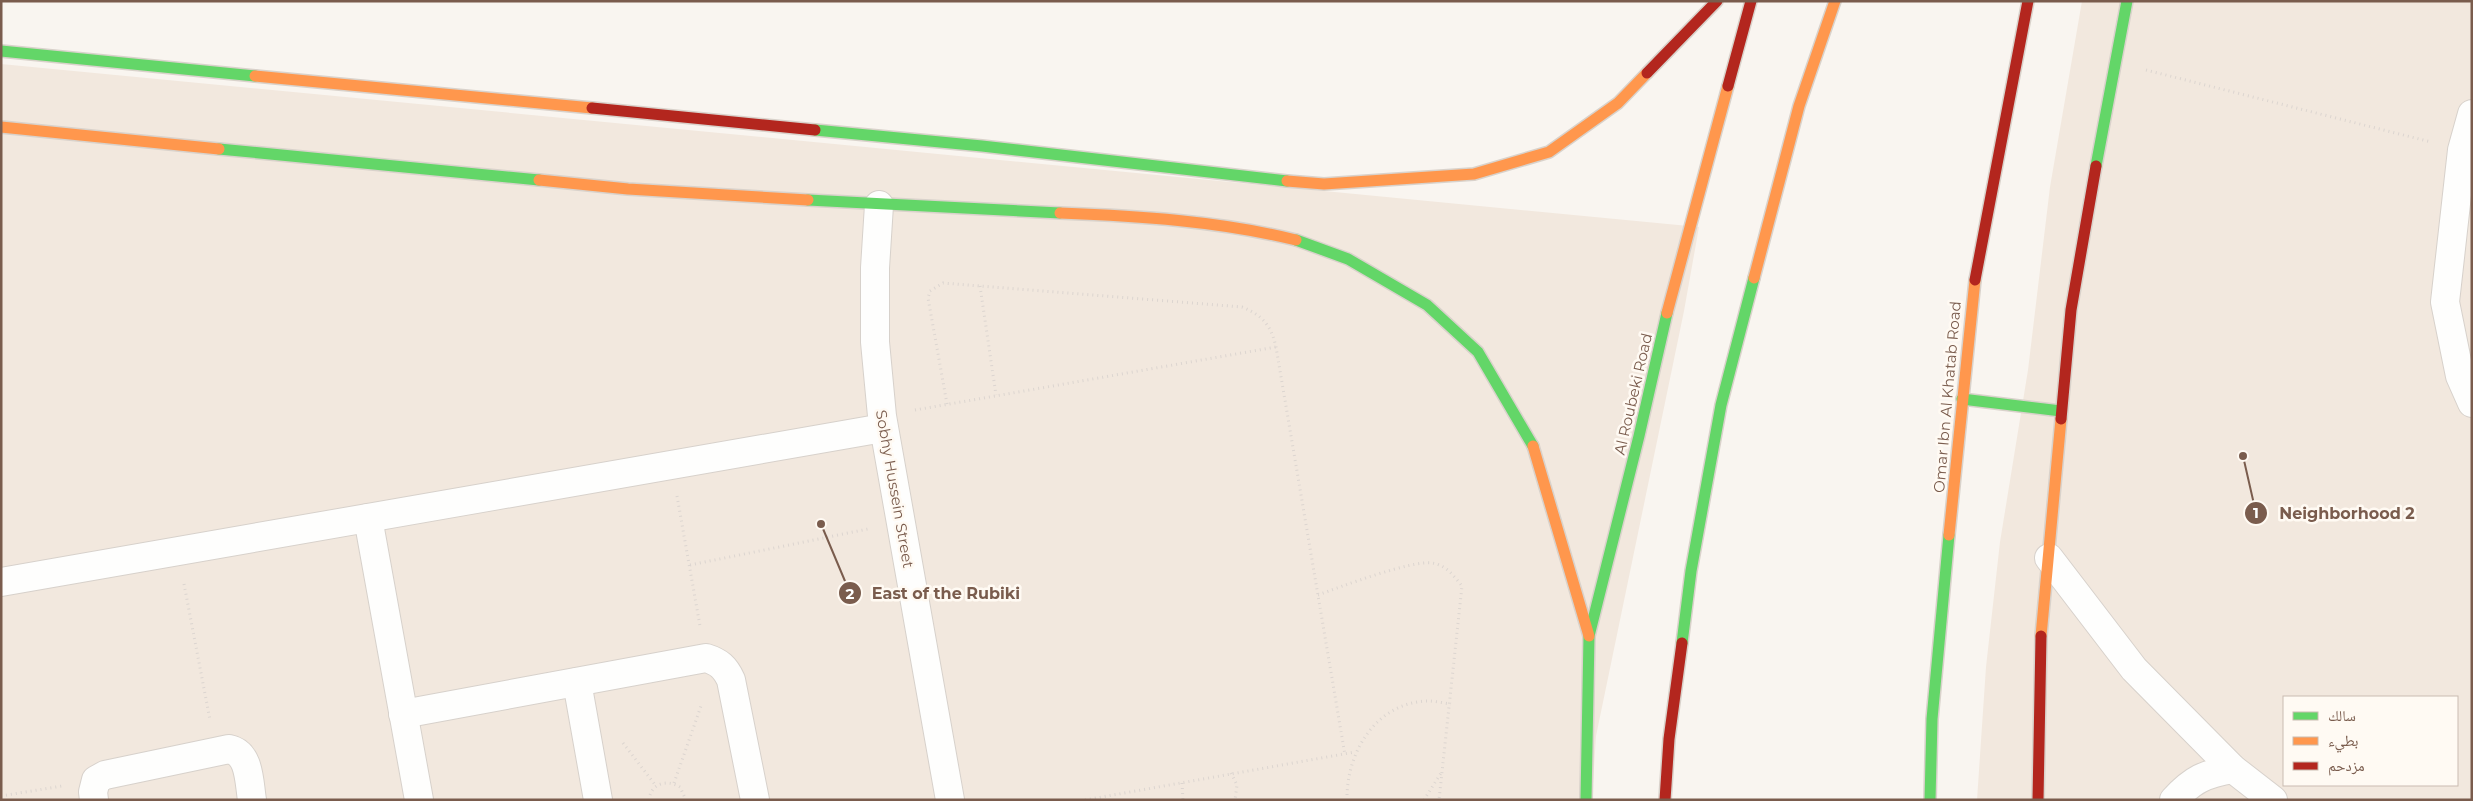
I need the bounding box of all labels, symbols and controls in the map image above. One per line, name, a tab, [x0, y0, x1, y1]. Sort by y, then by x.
street label: Omar Ibn Al Khatab Road	[1929, 300, 1965, 494]
street label: Al Roubeki Road	[1610, 331, 1656, 457]
street label: Sobhy Hussein Street	[872, 408, 918, 570]
callout: Neighborhood 2	[2244, 498, 2424, 529]
text: 1	[2253, 503, 2259, 522]
text: Neighborhood 2	[2279, 504, 2415, 523]
callout: East of the Rubiki	[837, 578, 1031, 609]
text: 2	[846, 584, 855, 603]
text: East of the Rubiki	[872, 584, 1020, 603]
legend	[2283, 696, 2458, 786]
text: سالك	[2328, 706, 2356, 725]
text: بطيء	[2328, 731, 2358, 753]
text: مزدحم	[2328, 756, 2365, 776]

